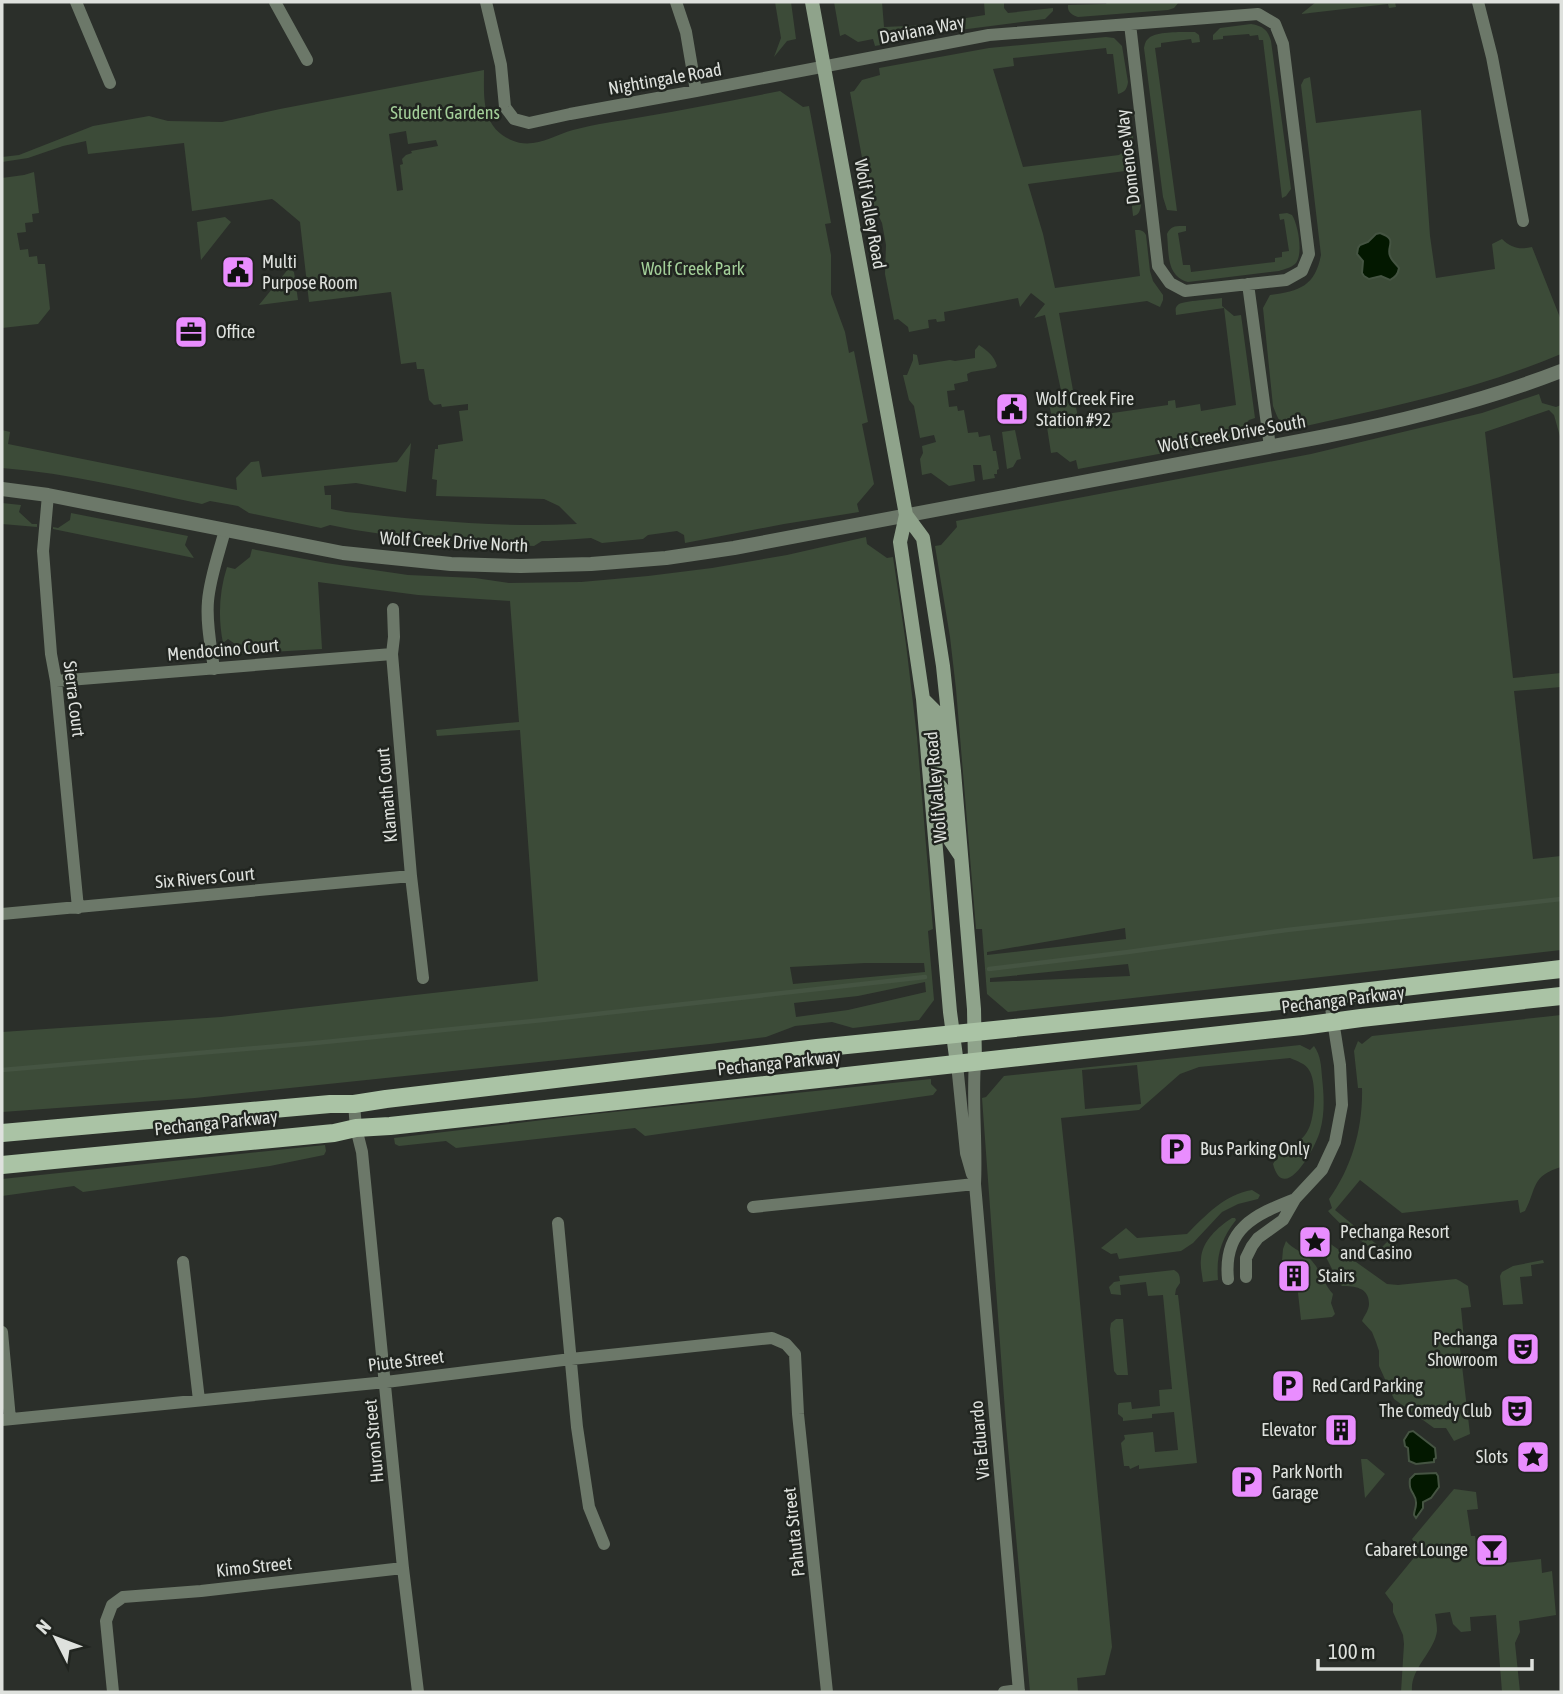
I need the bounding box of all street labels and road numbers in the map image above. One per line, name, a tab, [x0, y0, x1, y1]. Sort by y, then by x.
street label: Daviana Way	[878, 11, 966, 48]
street label: Nightingale Road	[607, 58, 723, 99]
street label: Domenoe Way	[1111, 108, 1144, 206]
street label: Wolf Valley Road	[850, 157, 891, 271]
street label: Wolf Creek Drive South	[1157, 410, 1307, 457]
street label: Wolf Creek Drive North	[379, 527, 529, 556]
street label: Mendocino Court	[166, 634, 280, 665]
street label: Sierra Court	[59, 660, 90, 738]
street label: Wolf Valley Road	[920, 731, 951, 843]
street label: Klamath Court	[372, 747, 401, 843]
street label: Six Rivers Court	[154, 863, 256, 892]
street label: Pechanga Parkway	[1280, 982, 1406, 1017]
street label: Pechanga Parkway	[716, 1046, 842, 1079]
street label: Pechanga Parkway	[153, 1106, 279, 1139]
street label: Piute Street	[367, 1345, 445, 1376]
street label: Huron Street	[359, 1398, 388, 1484]
street label: Via Eduardo	[966, 1400, 993, 1480]
street label: Pahuta Street	[778, 1486, 809, 1578]
street label: Kimo Street	[215, 1552, 293, 1581]

